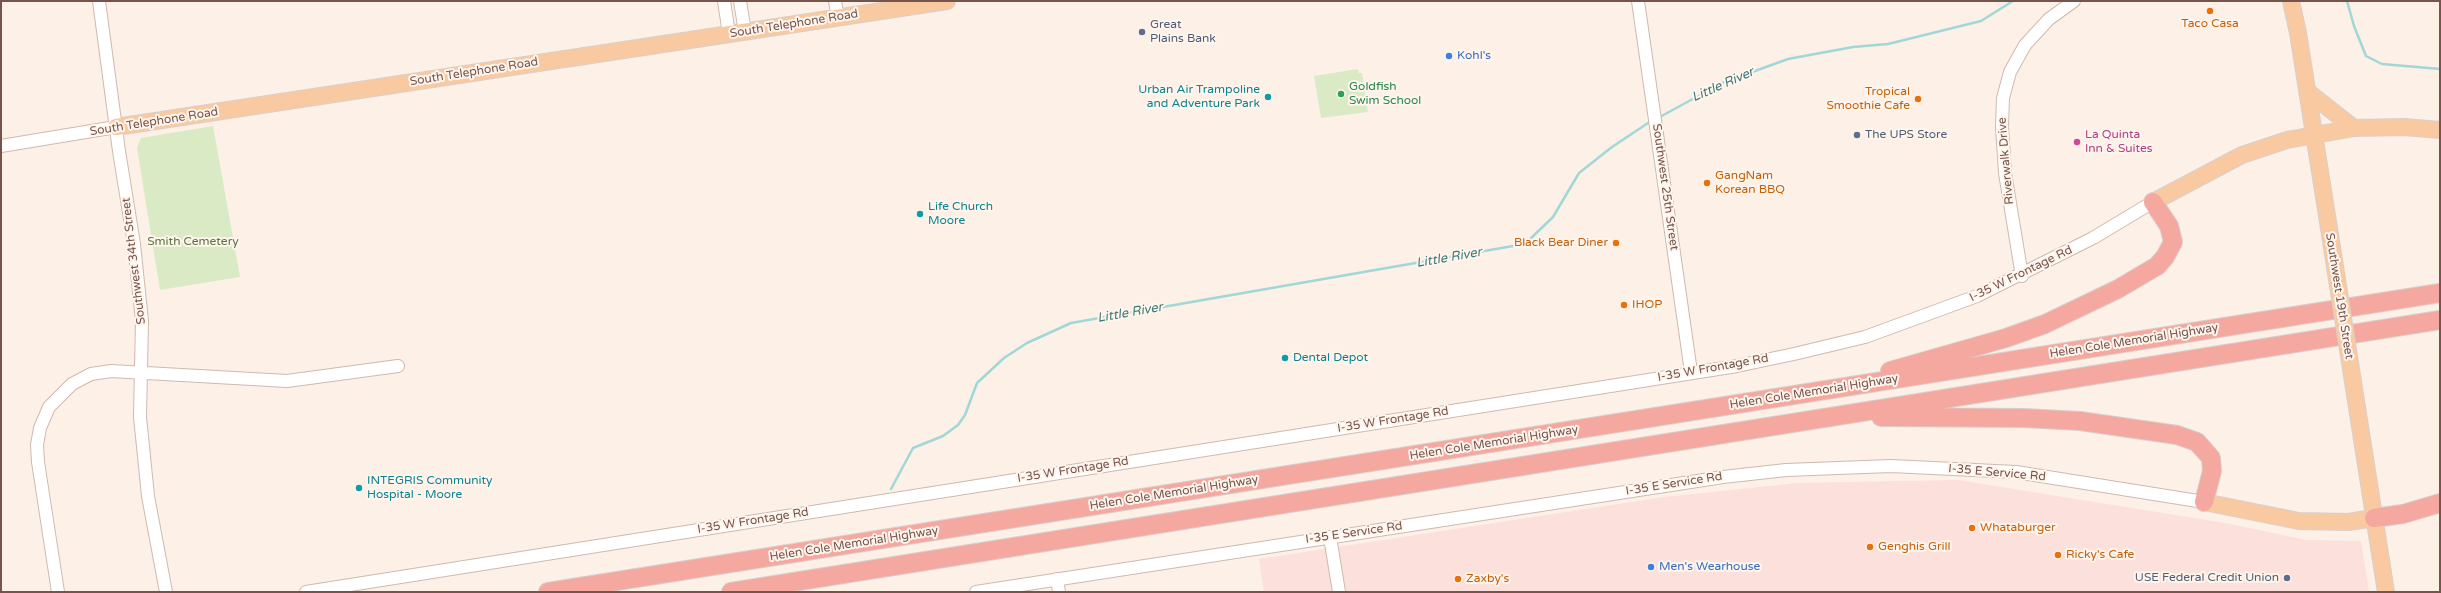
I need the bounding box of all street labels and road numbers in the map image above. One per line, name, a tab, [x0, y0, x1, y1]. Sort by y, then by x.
street label: South Telephone Road	[729, 7, 859, 41]
street label: South Telephone Road	[409, 55, 539, 89]
street label: South Telephone Road	[89, 105, 219, 139]
street label: Riverwalk Drive	[1995, 117, 2017, 205]
street label: Southwest 25th Street	[1649, 123, 1681, 251]
street label: Southwest 34th Street	[119, 197, 149, 325]
street label: Southwest 19th Street	[2322, 232, 2356, 360]
street label: I-35 W Frontage Rd	[1967, 243, 2075, 305]
street label: Helen Cole Memorial Highway	[2049, 321, 2219, 361]
street label: I-35 W Frontage Rd	[1656, 351, 1770, 385]
street label: Helen Cole Memorial Highway	[1729, 372, 1899, 412]
street label: I-35 W Frontage Rd	[1336, 404, 1450, 436]
street label: Helen Cole Memorial Highway	[1409, 423, 1579, 463]
street label: I-35 W Frontage Rd	[1016, 454, 1130, 486]
street label: I-35 E Service Rd	[1948, 462, 2046, 484]
street label: I-35 E Service Rd	[1625, 469, 1723, 499]
street label: Helen Cole Memorial Highway	[1089, 473, 1259, 513]
street label: I-35 W Frontage Rd	[696, 505, 810, 537]
street label: I-35 E Service Rd	[1305, 519, 1403, 547]
street label: Helen Cole Memorial Highway	[769, 524, 939, 564]

